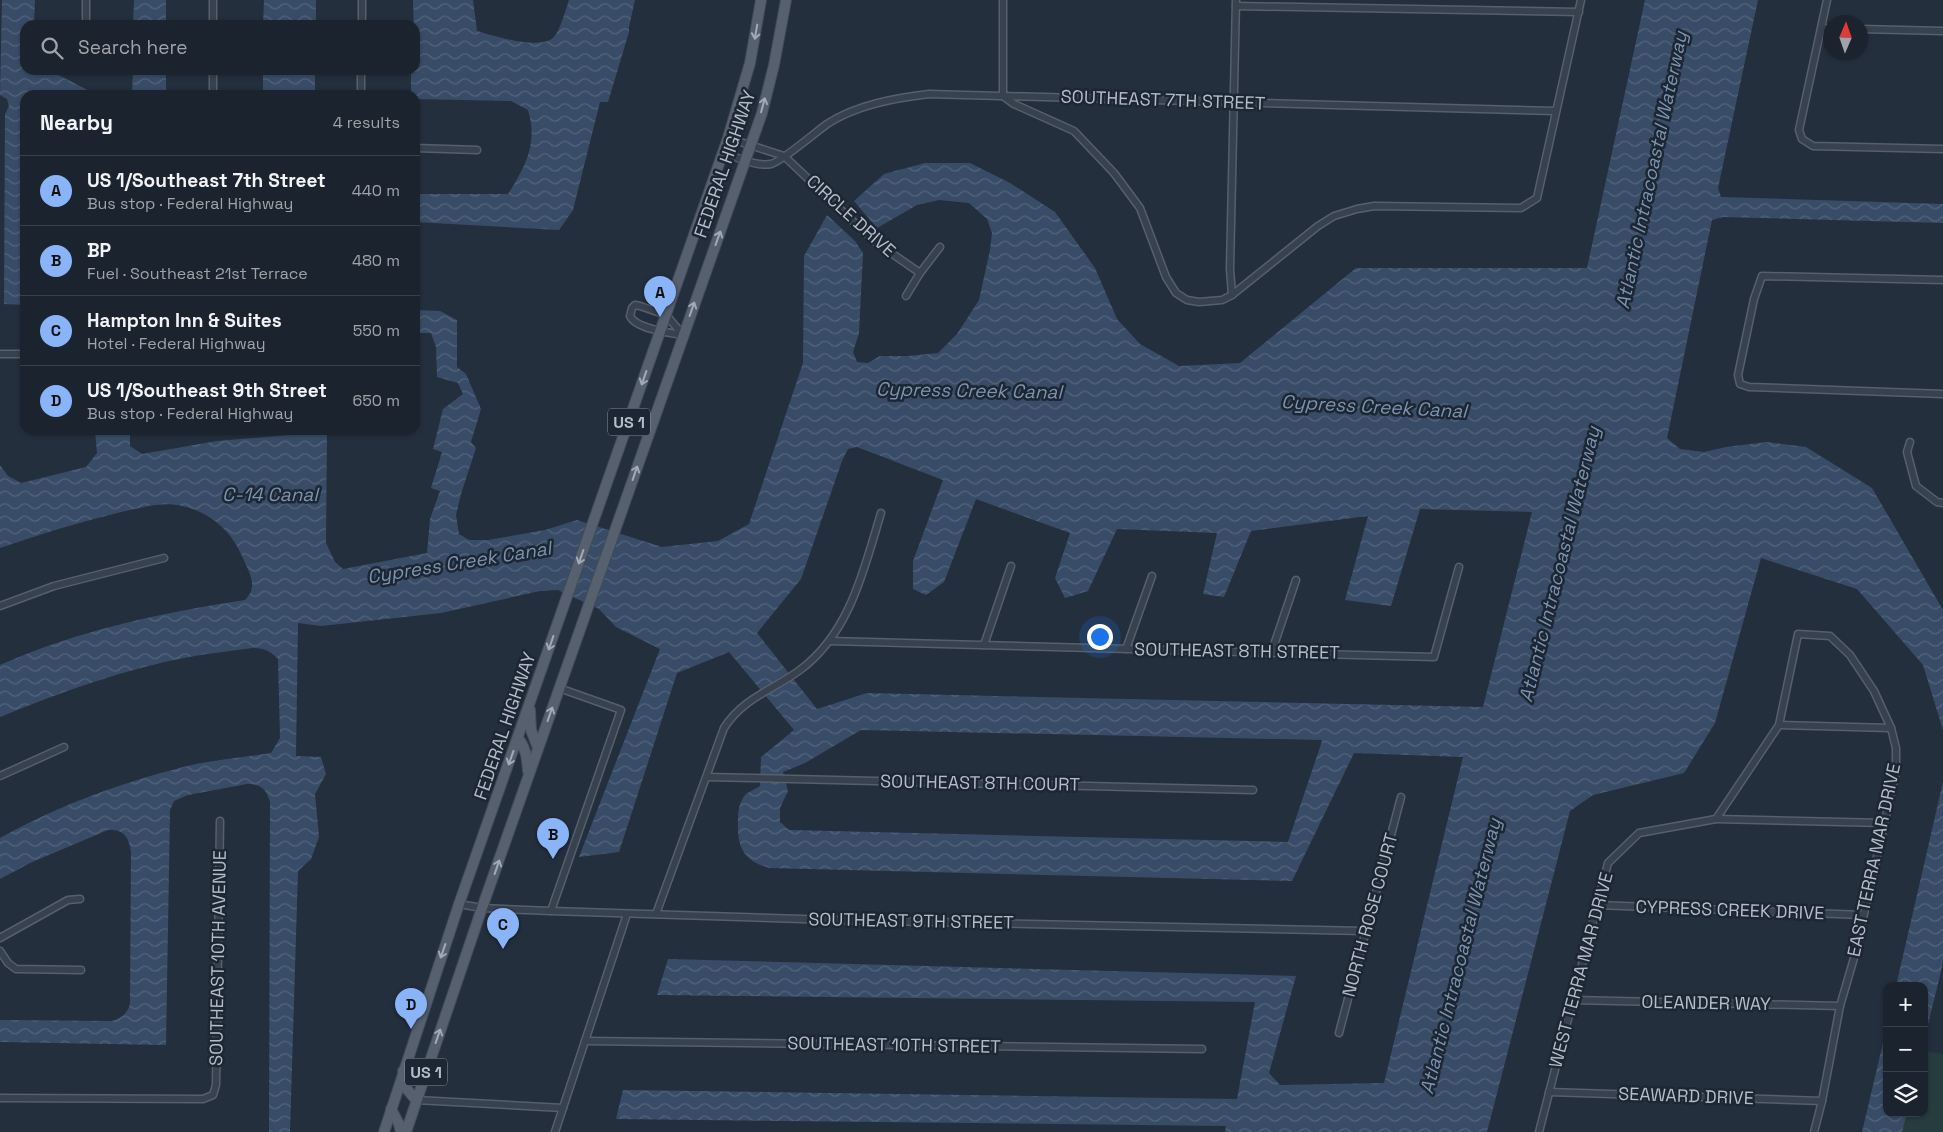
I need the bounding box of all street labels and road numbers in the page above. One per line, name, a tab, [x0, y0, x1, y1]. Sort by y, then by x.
street label: SOUTHEAST 7TH STREET	[1060, 84, 1266, 115]
street label: FEDERAL HIGHWAY	[688, 87, 761, 241]
street label: CIRCLE DRIVE	[802, 169, 901, 262]
road number: US 1	[608, 408, 650, 436]
street label: SOUTHEAST 8TH STREET	[1134, 637, 1340, 664]
street label: FEDERAL HIGHWAY	[468, 649, 541, 803]
street label: EAST TERRA MAR DRIVE	[1842, 761, 1905, 959]
street label: SOUTHEAST 8TH COURT	[880, 769, 1080, 796]
street label: NORTH ROSE COURT	[1337, 830, 1403, 999]
street label: SOUTHEAST 10TH AVENUE	[204, 850, 231, 1066]
street label: WEST TERRA MAR DRIVE	[1543, 869, 1618, 1070]
street label: CYPRESS CREEK DRIVE	[1635, 895, 1825, 924]
street label: SOUTHEAST 9TH STREET	[808, 907, 1014, 934]
street label: OLEANDER WAY	[1641, 990, 1771, 1015]
street label: SOUTHEAST 10TH STREET	[787, 1031, 1001, 1058]
road number: US 1	[405, 1058, 447, 1086]
street label: SEAWARD DRIVE	[1618, 1082, 1754, 1109]

